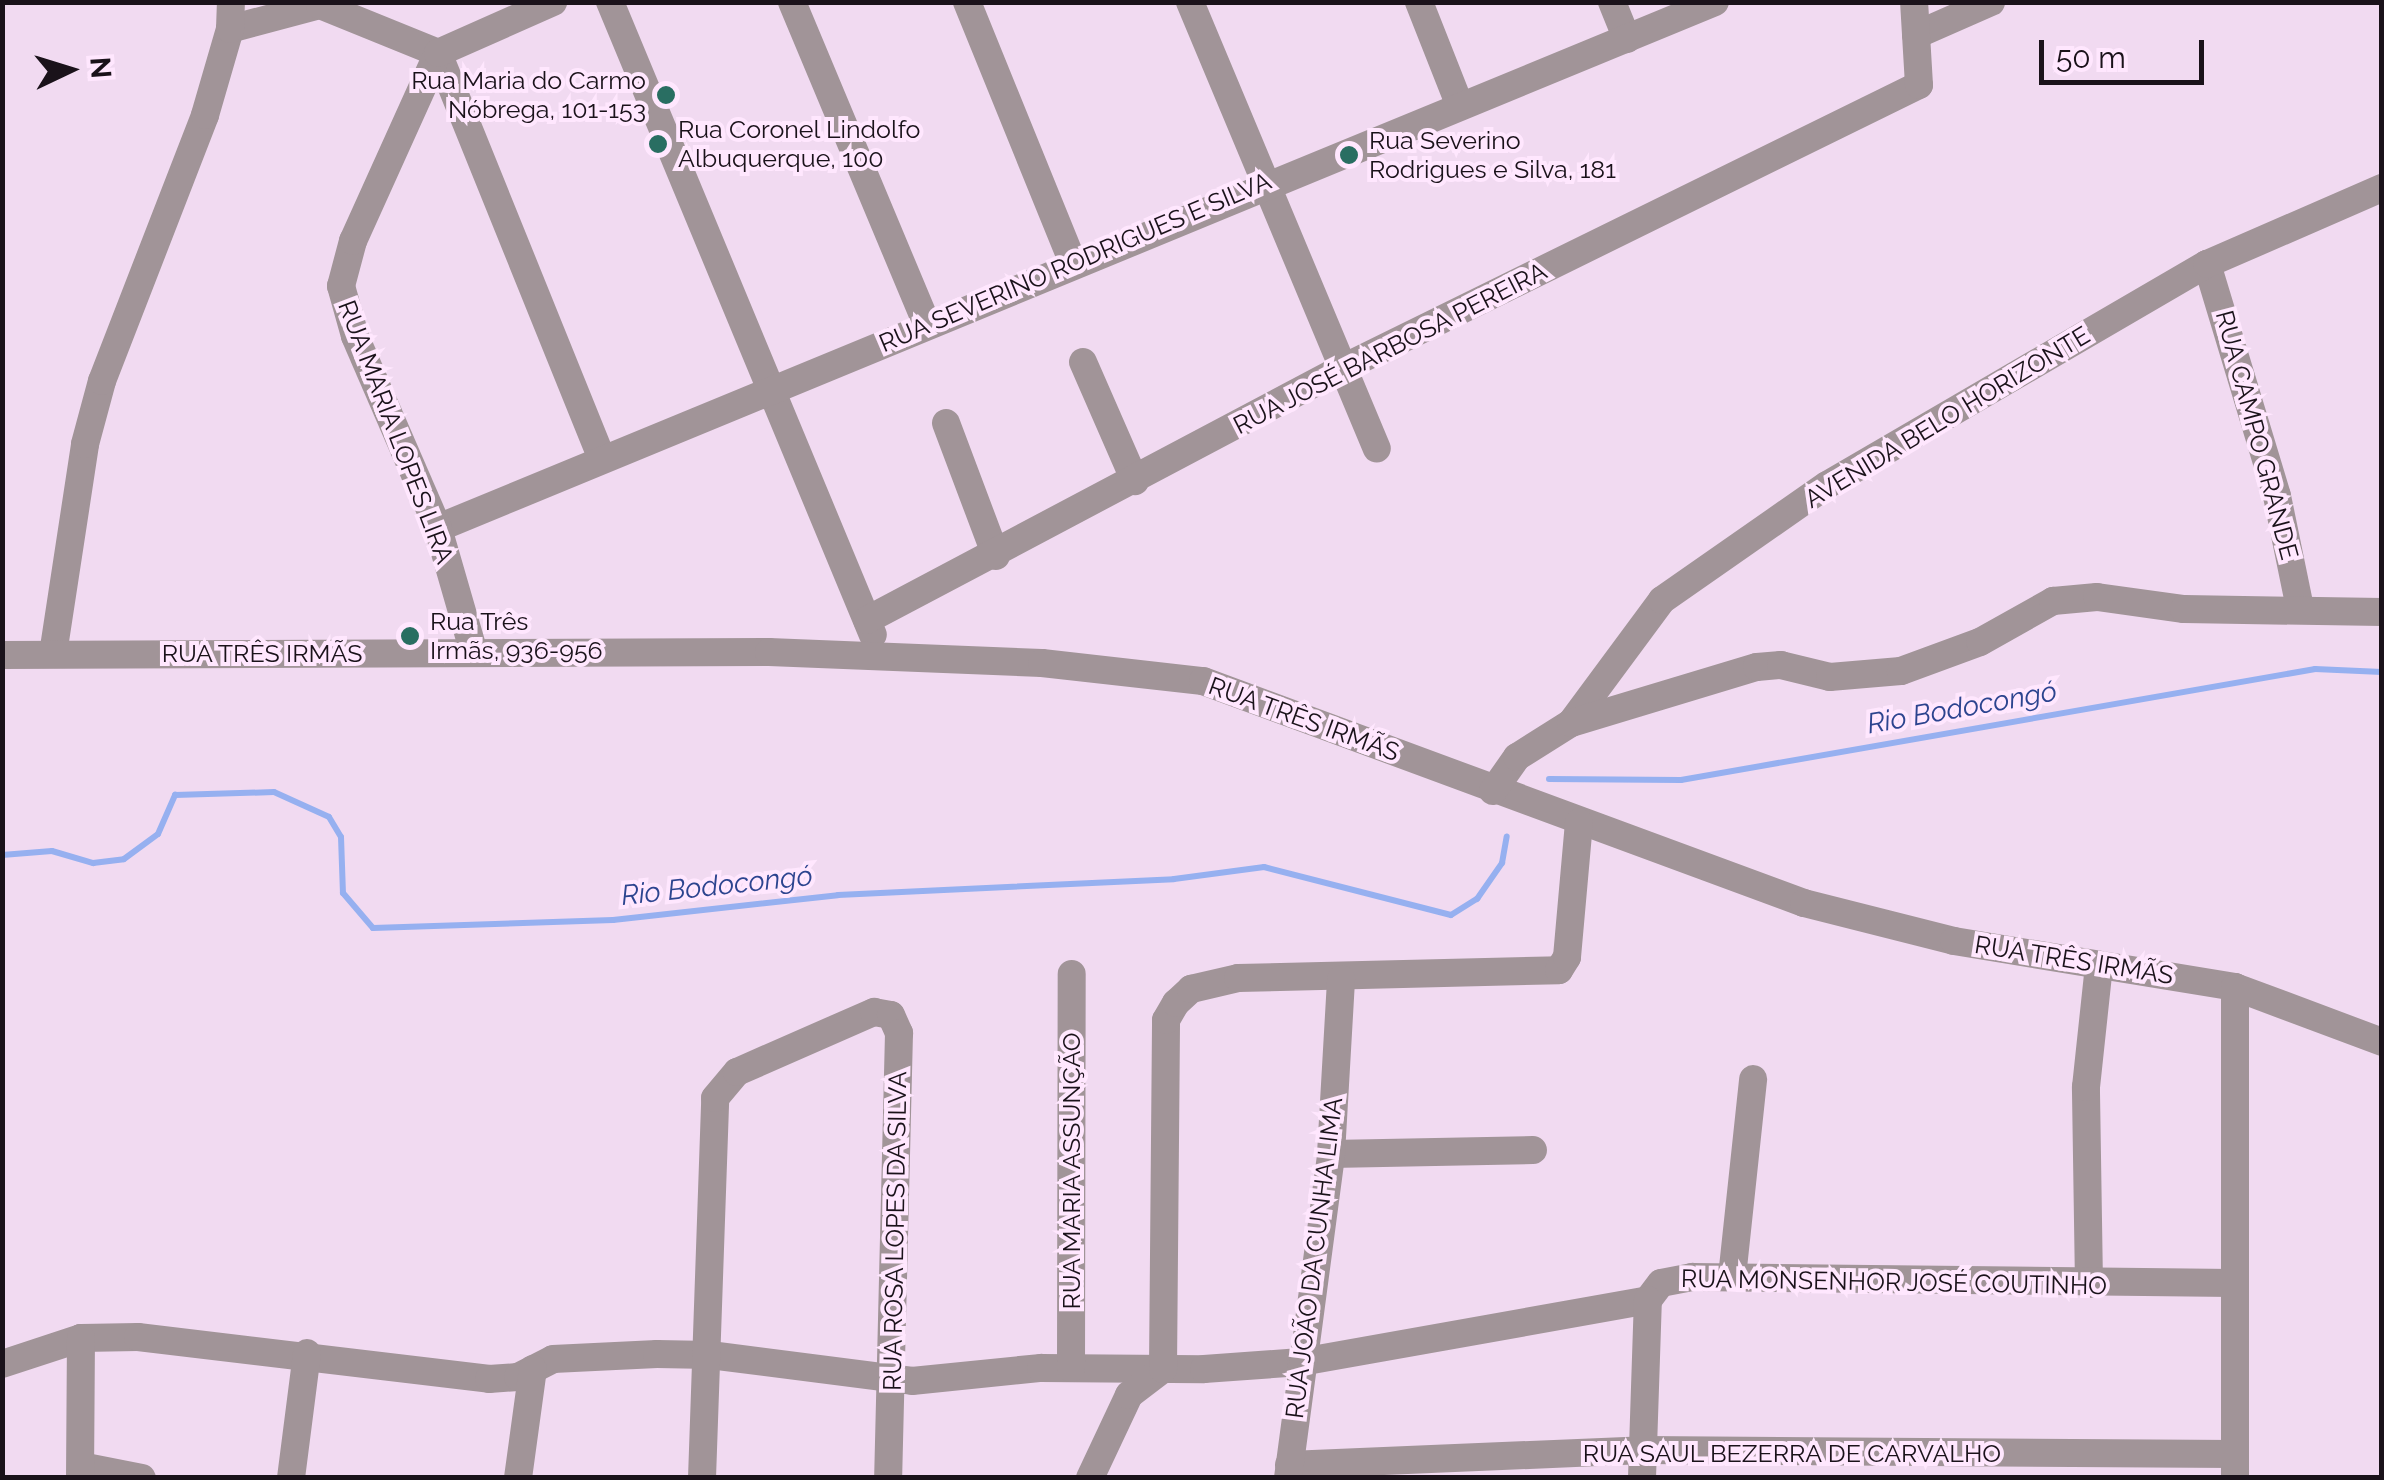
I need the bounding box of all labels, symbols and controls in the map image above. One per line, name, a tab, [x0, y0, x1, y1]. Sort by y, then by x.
north arrow	[20, 20, 120, 120]
scale bar	[2044, 20, 2209, 82]
text: 50 m	[2056, 40, 2126, 75]
text: N	[83, 56, 118, 80]
place label: Rua Maria do Carmo Nóbrega, 101-153	[411, 66, 646, 125]
marker: Rua Maria do Carmo Nóbrega, 101-153	[655, 84, 677, 106]
place label: Rua Coronel Lindolfo Albuquerque, 100	[678, 115, 921, 174]
place label: Rua Severino Rodrigues e Silva, 181	[1369, 126, 1616, 185]
marker: Rua Coronel Lindolfo Albuquerque, 100	[647, 133, 669, 155]
marker: Rua Severino Rodrigues e Silva, 181	[1338, 144, 1360, 166]
street label: RUA SEVERINO RODRIGUES E SILVA	[874, 165, 1276, 359]
street label: RUA JOSÉ BARBOSA PEREIRA	[1227, 255, 1553, 441]
street label: RUA MARIA LOPES LIRA	[332, 295, 460, 569]
street label: RUA CAMPO GRANDE	[2209, 307, 2305, 563]
street label: AVENIDA BELO HORIZONTE	[1799, 320, 2095, 514]
place label: Rua Três Irmãs, 936-956	[430, 607, 603, 666]
marker: Rua Três Irmãs, 936-956	[399, 625, 421, 647]
street label: RUA TRÊS IRMÃS	[161, 638, 363, 668]
street label: RUA TRÊS IRMÃS	[1204, 670, 1404, 768]
water label: Rio Bodocongó	[1864, 675, 2060, 741]
water label: Rio Bodocongó	[620, 859, 814, 913]
street label: RUA TRÊS IRMÃS	[1972, 929, 2176, 991]
street label: RUA MARIA ASSUNÇÃO	[1056, 1031, 1086, 1311]
street label: RUA ROSA LOPES DA SILVA	[877, 1070, 913, 1392]
street label: RUA JOÃO DA CUNHA LIMA	[1279, 1094, 1349, 1422]
street label: RUA MONSENHOR JOSÉ COUTINHO	[1680, 1263, 2108, 1301]
street label: RUA SAUL BEZERRA DE CARVALHO	[1582, 1438, 2002, 1468]

